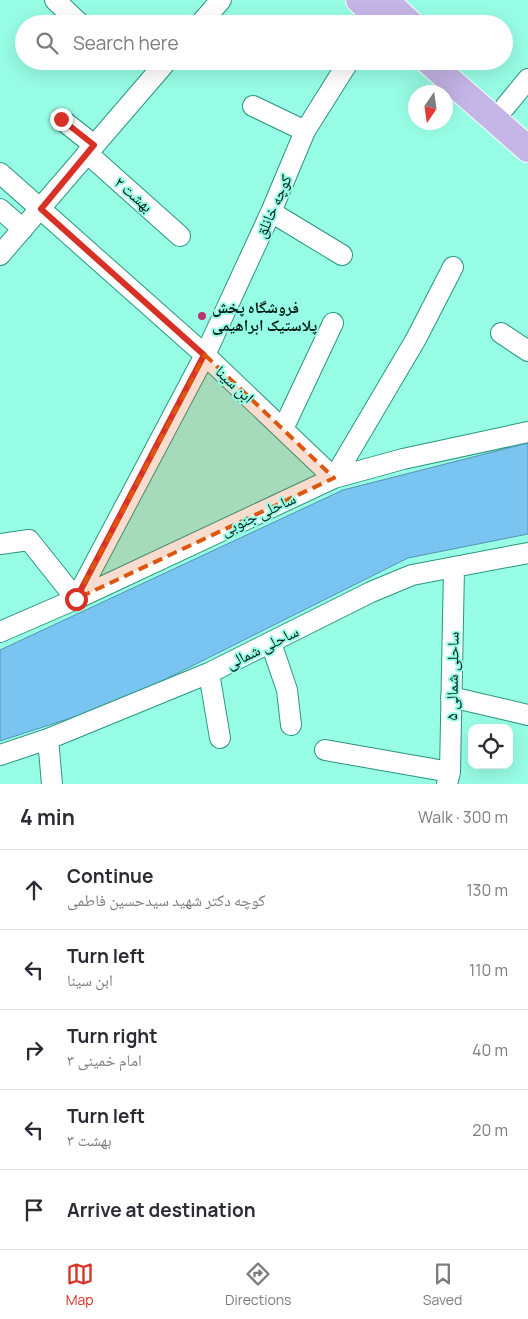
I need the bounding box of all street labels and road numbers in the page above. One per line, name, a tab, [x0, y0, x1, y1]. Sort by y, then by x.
street label: کوچه خانلق	[249, 170, 297, 241]
street label: بهشت ۲	[110, 171, 158, 217]
street label: ابن سینا	[211, 360, 259, 408]
street label: ساحلی جنوبی	[217, 487, 299, 541]
street label: ساحلی شمالی	[222, 620, 302, 674]
street label: ساحلی شمالی ۵	[440, 631, 464, 721]

